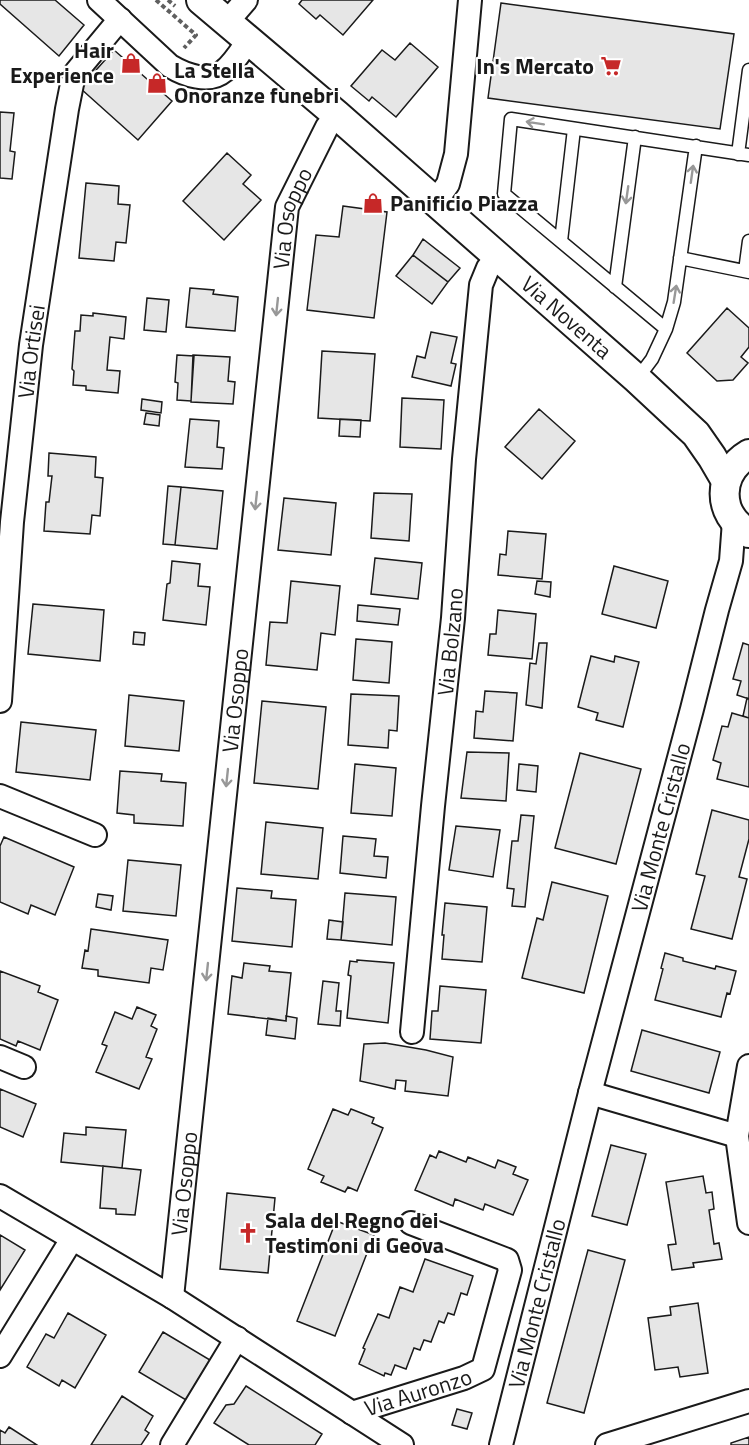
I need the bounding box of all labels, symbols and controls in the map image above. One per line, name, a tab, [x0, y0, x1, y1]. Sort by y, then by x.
place label: Hair Experience	[10, 33, 114, 92]
place label: In's Mercato	[476, 49, 594, 83]
shop icon: Hair Experience	[119, 51, 143, 75]
place label: La Stella Onoranze funebri	[174, 53, 339, 112]
supermarket icon: In's Mercato	[599, 54, 623, 78]
shop icon: La Stella Onoranze funebri	[145, 71, 169, 95]
one-way arrow	[526, 117, 546, 128]
street label: Via Osoppo	[264, 162, 321, 271]
one-way arrow	[687, 165, 698, 184]
one-way arrow	[622, 185, 633, 205]
place label: Panificio Piazza	[390, 186, 539, 220]
shop icon: Panificio Piazza	[361, 191, 385, 215]
street label: Via Noventa	[513, 267, 620, 367]
one-way arrow	[669, 285, 680, 304]
one-way arrow	[271, 297, 282, 316]
street label: Via Ortisei	[8, 302, 54, 400]
one-way arrow	[250, 491, 261, 510]
street label: Via Bolzano	[428, 587, 472, 698]
street label: Via Osoppo	[213, 646, 257, 754]
street label: Via Monte Cristallo	[622, 739, 699, 916]
one-way arrow	[221, 768, 232, 788]
one-way arrow	[201, 962, 212, 982]
street label: Via Osoppo	[162, 1130, 206, 1237]
place label: Sala del Regno dei Testimoni di Geova	[265, 1203, 444, 1262]
street label: Via Monte Cristallo	[499, 1215, 575, 1392]
church icon: Sala del Regno dei Testimoni di Geova	[236, 1221, 260, 1245]
street label: Via Auronzo	[360, 1360, 478, 1425]

